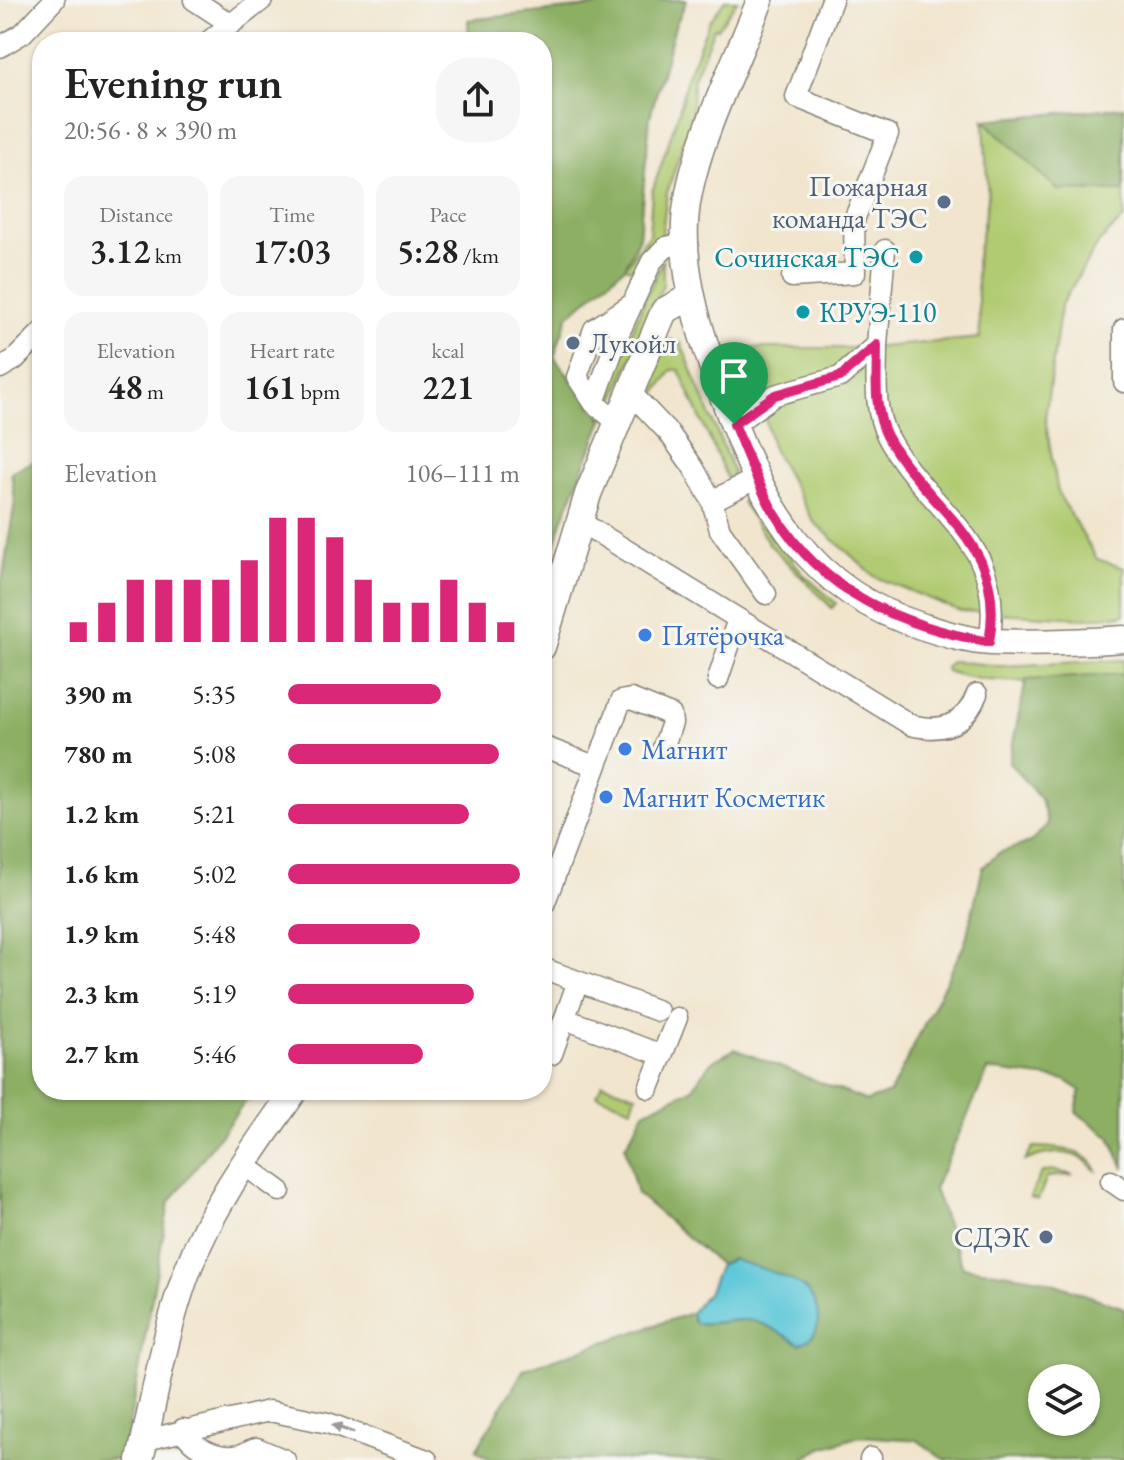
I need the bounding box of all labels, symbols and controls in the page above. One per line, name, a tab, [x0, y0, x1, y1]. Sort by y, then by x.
text: Evening run	[64, 54, 283, 111]
button: share	[436, 58, 520, 142]
text: 20:56 · 8 × 390 m	[64, 113, 237, 147]
place label: Пожарная команда ТЭС	[772, 168, 928, 236]
marker: Пожарная команда ТЭС	[935, 193, 953, 211]
text: Distance	[99, 200, 173, 229]
text: Time	[269, 200, 315, 229]
text: Pace	[430, 200, 466, 229]
text: 3.12	[90, 229, 150, 273]
text: 17:03	[253, 229, 331, 273]
text: 5:28	[397, 229, 458, 273]
place label: Сочинская ТЭС	[714, 239, 900, 275]
text: km	[150, 241, 182, 270]
text: /km	[458, 241, 499, 270]
marker: Сочинская ТЭС	[907, 248, 925, 266]
place label: КРУЭ-110	[819, 294, 936, 330]
marker: КРУЭ-110	[794, 303, 812, 321]
place label: Лукойл	[589, 325, 676, 361]
marker: Лукойл	[564, 334, 582, 352]
text: Elevation	[96, 336, 176, 365]
text: Heart rate	[249, 336, 335, 365]
text: kcal	[431, 336, 465, 365]
pin	[700, 342, 768, 424]
icon: arrive	[712, 354, 756, 398]
text: 48	[108, 365, 143, 409]
text: 161	[244, 365, 296, 409]
text: 221	[422, 365, 474, 409]
text: m	[143, 377, 164, 406]
text: bpm	[296, 377, 340, 406]
text: Elevation	[64, 456, 158, 490]
text: 106–111 m	[405, 456, 520, 490]
place label: Пятёрочка	[661, 617, 785, 653]
marker: Пятёрочка	[636, 626, 654, 644]
text: 390 m	[64, 677, 132, 711]
text: 5:35	[192, 677, 236, 711]
place label: Магнит	[641, 731, 728, 767]
text: 780 m	[64, 737, 132, 771]
text: 5:08	[192, 737, 236, 771]
marker: Магнит	[616, 740, 634, 758]
place label: Магнит Косметик	[622, 779, 825, 815]
marker: Магнит Косметик	[597, 788, 615, 806]
text: 1.2 km	[64, 797, 139, 831]
text: 5:21	[192, 797, 236, 831]
text: 1.6 km	[64, 857, 139, 891]
text: 5:02	[192, 857, 236, 891]
text: 1.9 km	[64, 917, 139, 951]
text: 5:48	[192, 917, 236, 951]
text: 2.3 km	[64, 977, 139, 1011]
text: 5:19	[192, 977, 236, 1011]
text: 2.7 km	[64, 1037, 139, 1071]
text: 5:46	[192, 1037, 236, 1071]
place label: СДЭК	[954, 1219, 1030, 1255]
marker: СДЭК	[1037, 1228, 1055, 1246]
map controls	[1028, 1364, 1100, 1436]
button: layers	[1028, 1364, 1100, 1436]
one-way arrow	[331, 1422, 355, 1434]

